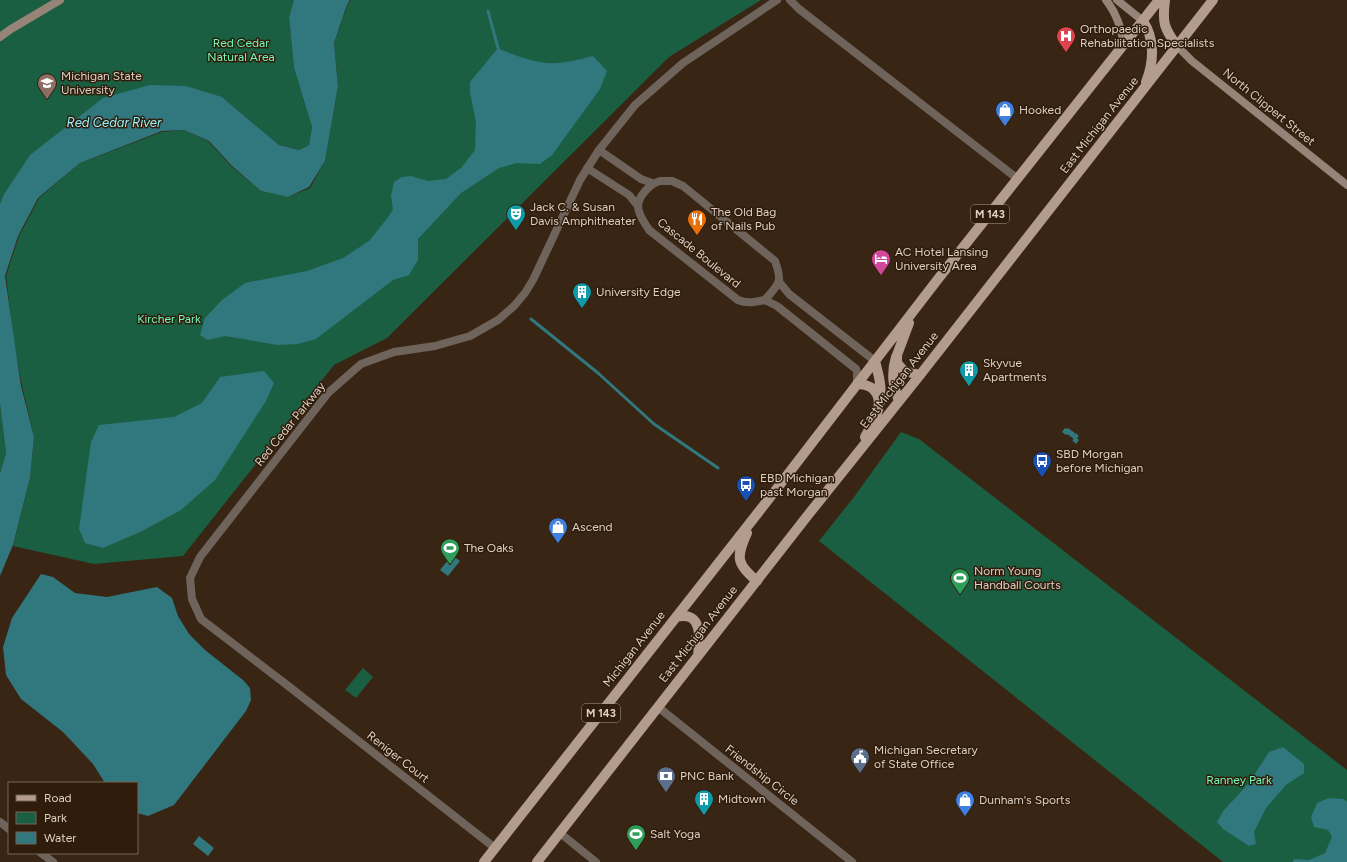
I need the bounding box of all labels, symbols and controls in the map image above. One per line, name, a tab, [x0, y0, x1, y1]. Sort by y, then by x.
place label: Orthopaedic Rehabilitation Specialists	[1080, 22, 1215, 50]
hospital icon: Orthopaedic Rehabilitation Specialists	[1055, 25, 1077, 53]
park label: Red Cedar Natural Area	[207, 36, 275, 64]
street label: North Clippert Street	[1220, 66, 1318, 149]
place label: Michigan State University	[61, 69, 142, 97]
school or university icon: Michigan State University	[36, 72, 58, 100]
street label: East Michigan Avenue	[1057, 74, 1141, 176]
shop icon: Hooked	[994, 99, 1016, 127]
place label: Hooked	[1019, 103, 1061, 117]
water label: Red Cedar River	[67, 115, 162, 130]
place label: Jack C. & Susan Davis Amphitheater	[530, 200, 636, 228]
theatre icon: Jack C. & Susan Davis Amphitheater	[505, 203, 527, 231]
place label: The Old Bag of Nails Pub	[711, 205, 776, 233]
road number: M 143	[971, 205, 1009, 223]
restaurant icon: The Old Bag of Nails Pub	[686, 208, 708, 236]
street label: Cascade Boulevard	[655, 215, 743, 291]
place label: AC Hotel Lansing University Area	[895, 245, 988, 273]
hotel icon: AC Hotel Lansing University Area	[870, 248, 892, 276]
building icon: University Edge	[571, 281, 593, 309]
place label: University Edge	[596, 285, 681, 299]
park label: Kircher Park	[137, 312, 201, 326]
street label: East Michigan Avenue	[857, 329, 941, 431]
place label: Skyvue Apartments	[983, 356, 1047, 384]
building icon: Skyvue Apartments	[958, 359, 980, 387]
street label: Red Cedar Parkway	[252, 379, 329, 469]
place label: SBD Morgan before Michigan	[1056, 447, 1144, 475]
bus stop icon: SBD Morgan before Michigan	[1031, 450, 1053, 478]
place label: EBD Michigan past Morgan	[760, 471, 835, 499]
bus stop icon: EBD Michigan past Morgan	[735, 474, 757, 502]
shop icon: Ascend	[547, 516, 569, 544]
place label: Ascend	[572, 520, 613, 534]
sports icon: The Oaks	[439, 537, 461, 565]
place label: The Oaks	[464, 541, 514, 555]
place label: Norm Young Handball Courts	[974, 564, 1061, 592]
sports icon: Norm Young Handball Courts	[949, 567, 971, 595]
street label: East Michigan Avenue	[656, 583, 740, 685]
street label: Michigan Avenue	[600, 608, 668, 690]
road number: M 143	[582, 704, 620, 722]
street label: Reniger Court	[364, 728, 432, 786]
street label: Friendship Circle	[722, 742, 802, 808]
place label: Michigan Secretary of State Office	[874, 743, 978, 771]
public building icon: Michigan Secretary of State Office	[849, 746, 871, 774]
bank icon: PNC Bank	[655, 765, 677, 793]
place label: PNC Bank	[680, 769, 734, 783]
park label: Ranney Park	[1206, 773, 1272, 787]
legend	[8, 782, 138, 854]
building icon: Midtown	[693, 788, 715, 816]
shop icon: Dunham's Sports	[954, 789, 976, 817]
text: Road	[44, 791, 72, 805]
place label: Midtown	[718, 792, 766, 806]
place label: Dunham's Sports	[979, 793, 1071, 807]
text: Park	[44, 811, 67, 825]
sports icon: Salt Yoga	[625, 823, 647, 851]
place label: Salt Yoga	[650, 827, 700, 841]
text: Water	[44, 831, 76, 845]

